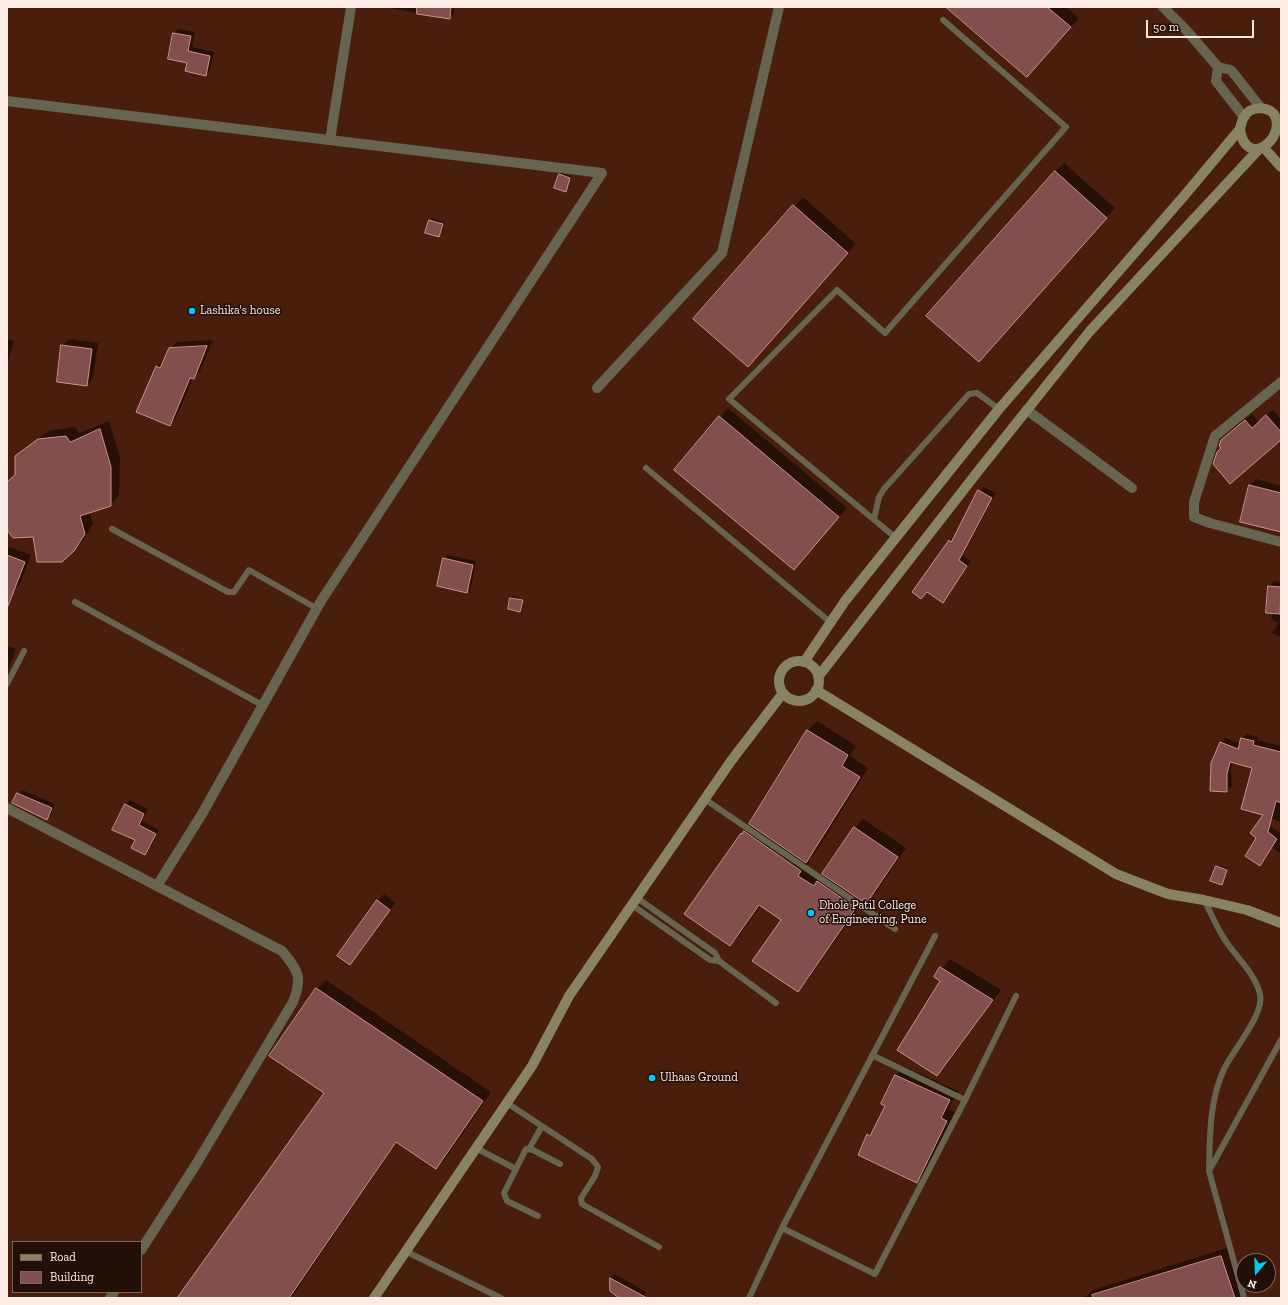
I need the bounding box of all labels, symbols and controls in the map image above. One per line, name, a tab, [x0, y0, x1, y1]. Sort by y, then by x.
scale bar	[1148, 12, 1256, 38]
text: 50 m	[1153, 20, 1179, 34]
place label: Lashika's house	[200, 304, 280, 318]
marker: Lashika's house	[187, 306, 197, 316]
place label: Dhole Patil College of Engineering, Pune	[819, 899, 927, 927]
marker: Dhole Patil College of Engineering, Pune	[806, 908, 816, 918]
place label: Ulhaas Ground	[660, 1071, 738, 1085]
marker: Ulhaas Ground	[647, 1073, 657, 1083]
legend	[12, 1241, 142, 1293]
text: Road	[50, 1250, 76, 1264]
north arrow	[1236, 1253, 1276, 1293]
text: Building	[50, 1270, 94, 1284]
text: N	[1246, 1276, 1258, 1291]

